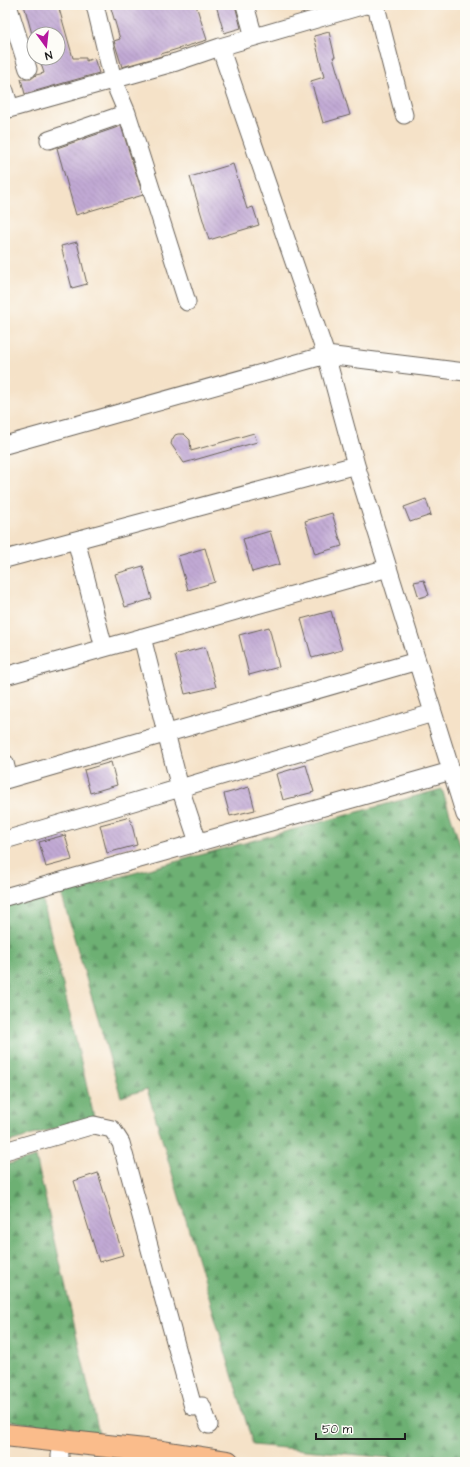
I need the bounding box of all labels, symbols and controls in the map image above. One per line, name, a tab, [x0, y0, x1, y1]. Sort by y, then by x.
north arrow	[26, 26, 66, 66]
text: N	[43, 47, 54, 63]
scale bar	[316, 1415, 405, 1441]
text: 50 m	[322, 1421, 353, 1438]

